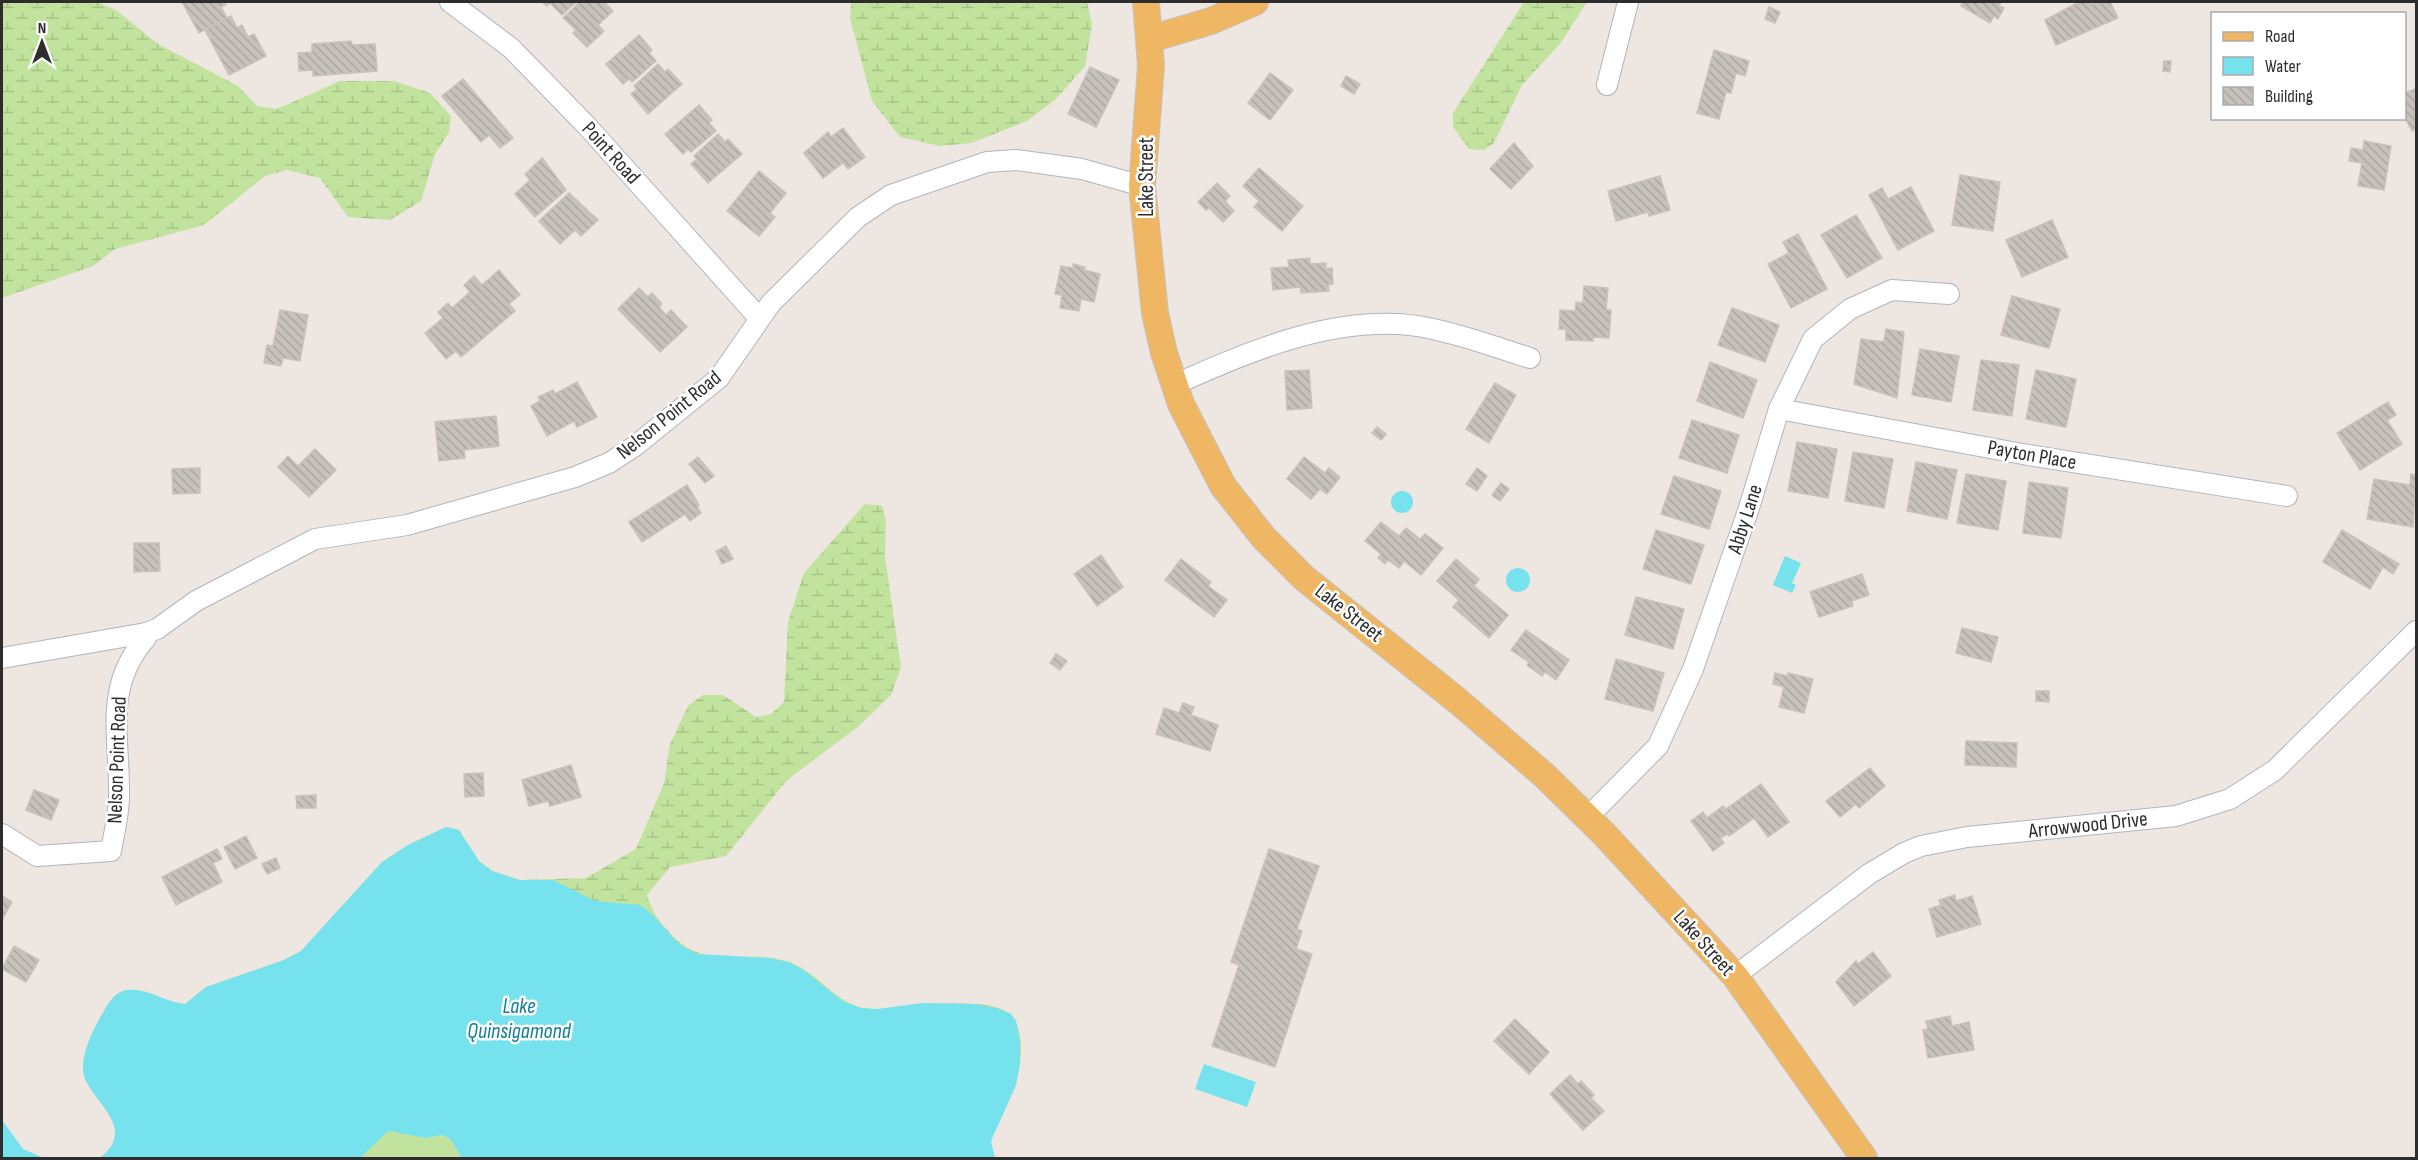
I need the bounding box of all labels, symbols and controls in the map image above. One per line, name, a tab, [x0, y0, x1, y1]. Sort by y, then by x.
north arrow	[12, 12, 72, 72]
legend	[2211, 12, 2406, 120]
text: N	[38, 19, 46, 38]
text: Road	[2265, 26, 2295, 47]
text: Water	[2265, 56, 2301, 77]
text: Building	[2265, 86, 2313, 107]
street label: Point Road	[576, 117, 646, 189]
street label: Lake Street	[1134, 137, 1159, 217]
street label: Nelson Point Road	[612, 365, 726, 465]
street label: Payton Place	[1986, 435, 2078, 475]
street label: Abby Lane	[1722, 481, 1768, 558]
street label: Lake Street	[1310, 579, 1388, 647]
street label: Nelson Point Road	[102, 696, 132, 824]
street label: Arrowwood Drive	[2026, 806, 2149, 844]
street label: Lake Street	[1668, 905, 1740, 981]
water label: Lake Quinsigamond	[467, 993, 572, 1045]

